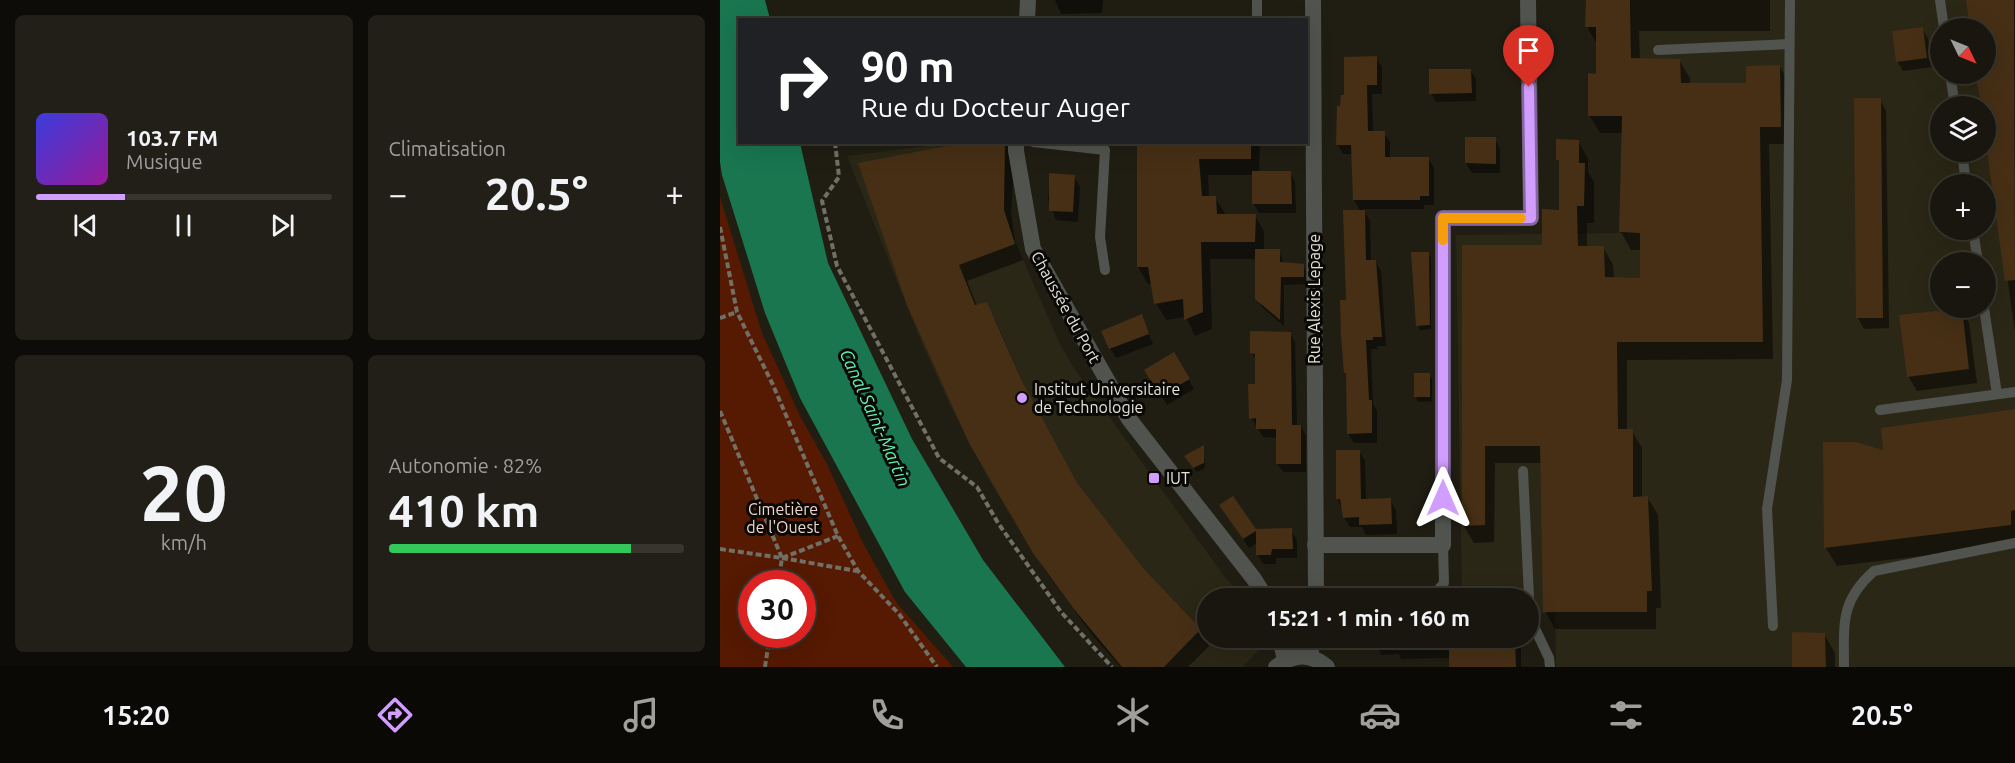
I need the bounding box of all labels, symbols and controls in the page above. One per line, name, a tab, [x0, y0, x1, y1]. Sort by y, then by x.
north arrow	[1930, 18, 1996, 84]
map controls	[1930, 18, 1996, 318]
pin	[1503, 25, 1554, 87]
icon: arrive	[1512, 34, 1545, 67]
icon: right	[762, 42, 840, 120]
text: 90 m	[861, 43, 955, 90]
text: Rue du Docteur Auger	[861, 92, 1130, 122]
button: layers	[1930, 96, 1996, 162]
text: 103.7 FM	[126, 125, 218, 150]
text: Climatisation	[389, 137, 506, 160]
text: Musique	[126, 150, 203, 173]
text: 20.5°	[485, 168, 588, 219]
button: +	[1930, 174, 1996, 240]
text: −	[389, 175, 407, 212]
text: +	[665, 175, 684, 212]
icon: previous	[69, 209, 102, 242]
icon: pause	[167, 209, 200, 242]
icon: next	[266, 209, 299, 242]
street label: Rue Alexis Lepage	[1305, 234, 1323, 364]
street label: Chaussée du Port	[1028, 248, 1104, 367]
button: −	[1930, 252, 1996, 318]
water label: Canal Saint-Martin	[837, 346, 915, 489]
place label: Institut Universitaire de Technologie	[1034, 380, 1180, 416]
marker: Institut Universitaire de Technologie	[1015, 391, 1029, 405]
text: 20	[140, 448, 228, 536]
text: Autonomie · 82%	[389, 454, 542, 477]
position arrow	[1411, 466, 1475, 530]
place label: IUT	[1166, 469, 1190, 487]
marker: IUT	[1147, 471, 1161, 485]
text: 410 km	[389, 485, 539, 536]
park label: Cimetière de l'Ouest	[746, 500, 820, 536]
text: km/h	[161, 531, 207, 554]
speed limit sign: 30	[738, 570, 816, 648]
text: 15:21 · 1 min · 160 m	[1266, 605, 1470, 630]
icon: directions	[374, 694, 416, 736]
icon: music	[620, 694, 662, 736]
icon: phone	[866, 694, 908, 736]
icon: climate	[1112, 694, 1154, 736]
icon: car	[1359, 694, 1401, 736]
icon: filters	[1605, 694, 1647, 736]
text: 15:20	[102, 700, 170, 730]
text: 20.5°	[1851, 700, 1913, 730]

